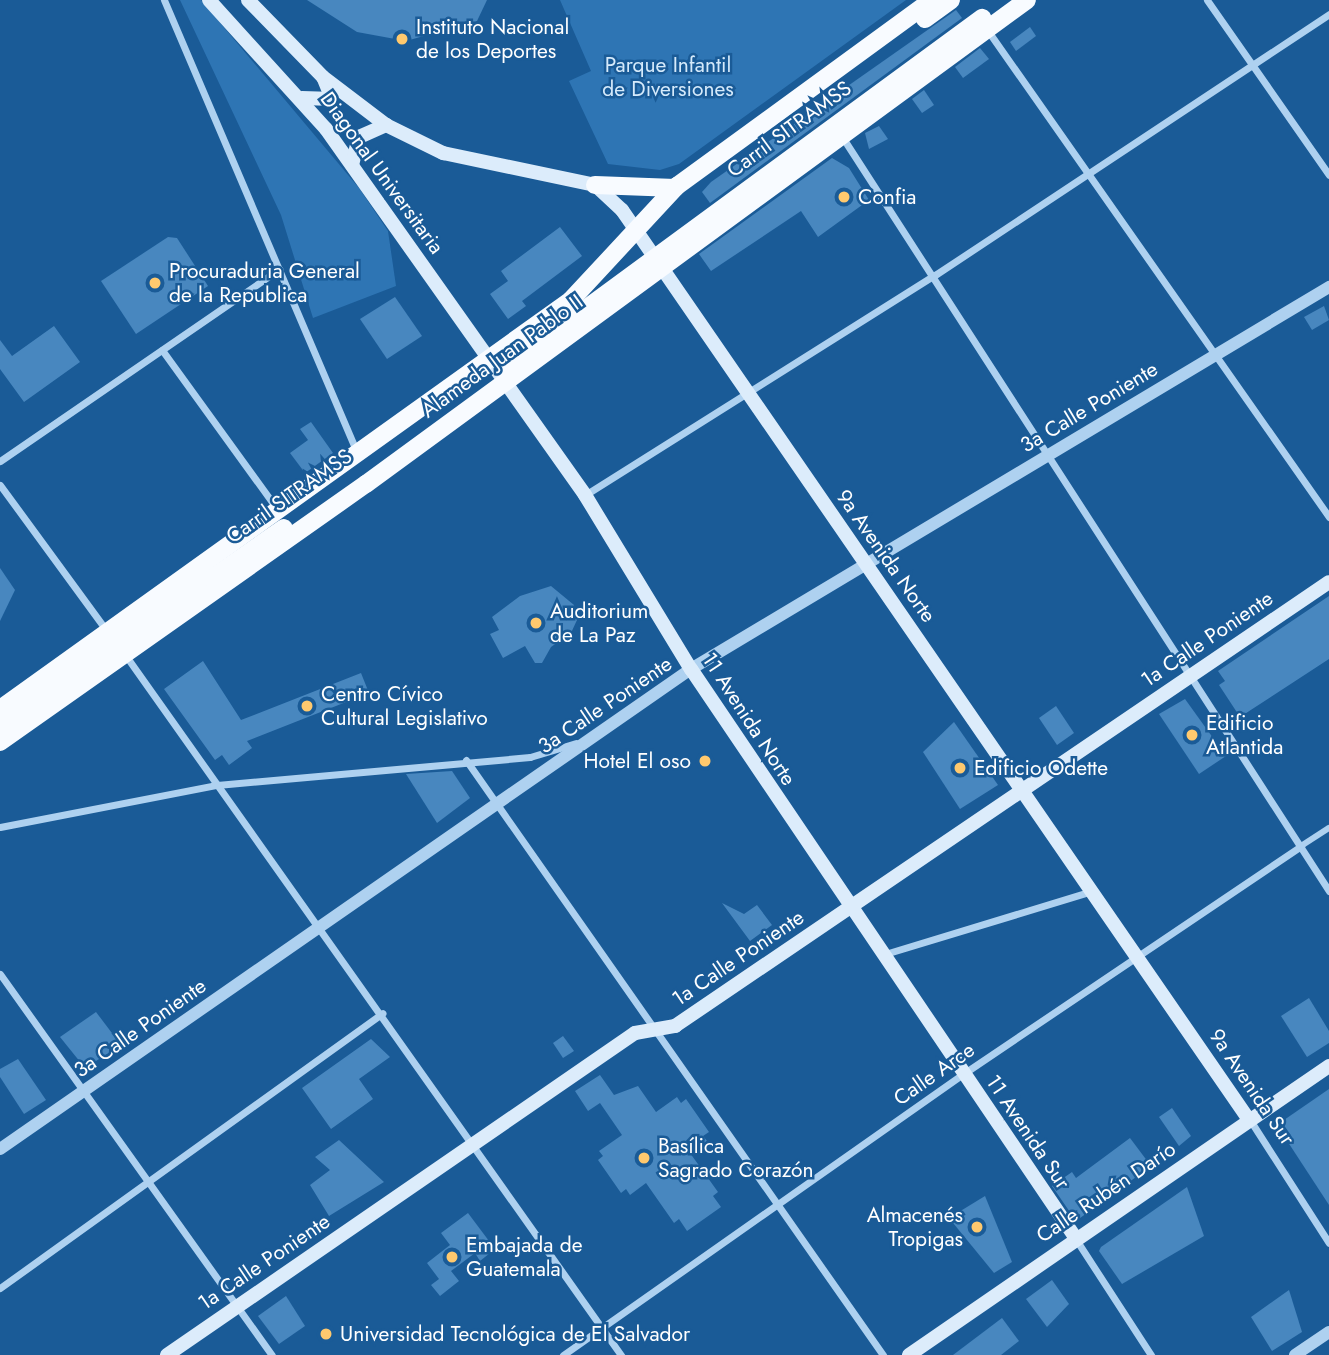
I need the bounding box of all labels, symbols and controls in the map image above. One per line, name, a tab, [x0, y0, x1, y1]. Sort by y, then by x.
place label: Instituto Nacional de los Deportes	[416, 14, 569, 64]
marker: Instituto Nacional de los Deportes	[394, 31, 410, 47]
park label: Parque Infantil de Diversiones	[602, 52, 734, 102]
street label: Carril SITRAMSS	[722, 75, 856, 183]
street label: Diagonal Universitaria	[315, 87, 449, 259]
place label: Confia	[858, 184, 916, 210]
marker: Confia	[836, 189, 852, 205]
place label: Procuraduria General de la Republica	[169, 258, 360, 308]
marker: Procuraduria General de la Republica	[147, 275, 163, 291]
street label: Alameda Juan Pablo II	[416, 289, 588, 423]
street label: 3a Calle Poniente	[1016, 356, 1162, 458]
street label: Carril SITRAMSS	[221, 443, 357, 549]
street label: 9a Avenida Norte	[831, 485, 941, 627]
street label: 1a Calle Poniente	[1136, 586, 1278, 692]
place label: Auditorium de La Paz	[550, 598, 648, 648]
marker: Auditorium de La Paz	[528, 615, 544, 631]
street label: 11 Avenida Norte	[697, 648, 801, 790]
street label: 3a Calle Poniente	[533, 651, 677, 759]
place label: Centro Cívico Cultural Legislativo	[321, 681, 488, 731]
marker: Centro Cívico Cultural Legislativo	[299, 698, 315, 714]
place label: Edificio Atlantida	[1206, 710, 1283, 760]
marker: Edificio Atlantida	[1184, 727, 1200, 743]
place label: Hotel El oso	[583, 748, 691, 774]
marker: Hotel El oso	[697, 753, 713, 769]
place label: Edificio Odette	[974, 755, 1108, 781]
marker: Edificio Odette	[952, 760, 968, 776]
street label: 1a Calle Poniente	[667, 905, 809, 1011]
street label: 3a Calle Poniente	[69, 973, 211, 1083]
street label: 9a Avenida Sur	[1204, 1024, 1300, 1150]
street label: Calle Arce	[889, 1037, 979, 1111]
street label: 11 Avenida Sur	[981, 1070, 1075, 1194]
place label: Basílica Sagrado Corazón	[658, 1133, 814, 1183]
street label: Calle Rubén Darío	[1032, 1136, 1180, 1248]
marker: Basílica Sagrado Corazón	[636, 1150, 652, 1166]
place label: Almacenés Tropigas	[867, 1202, 963, 1252]
street label: 1a Calle Poniente	[193, 1209, 335, 1315]
marker: Almacenés Tropigas	[969, 1219, 985, 1235]
place label: Embajada de Guatemala	[466, 1232, 583, 1282]
marker: Embajada de Guatemala	[444, 1249, 460, 1265]
place label: Universidad Tecnológica de El Salvador	[340, 1321, 690, 1347]
marker: Universidad Tecnológica de El Salvador	[318, 1326, 334, 1342]

